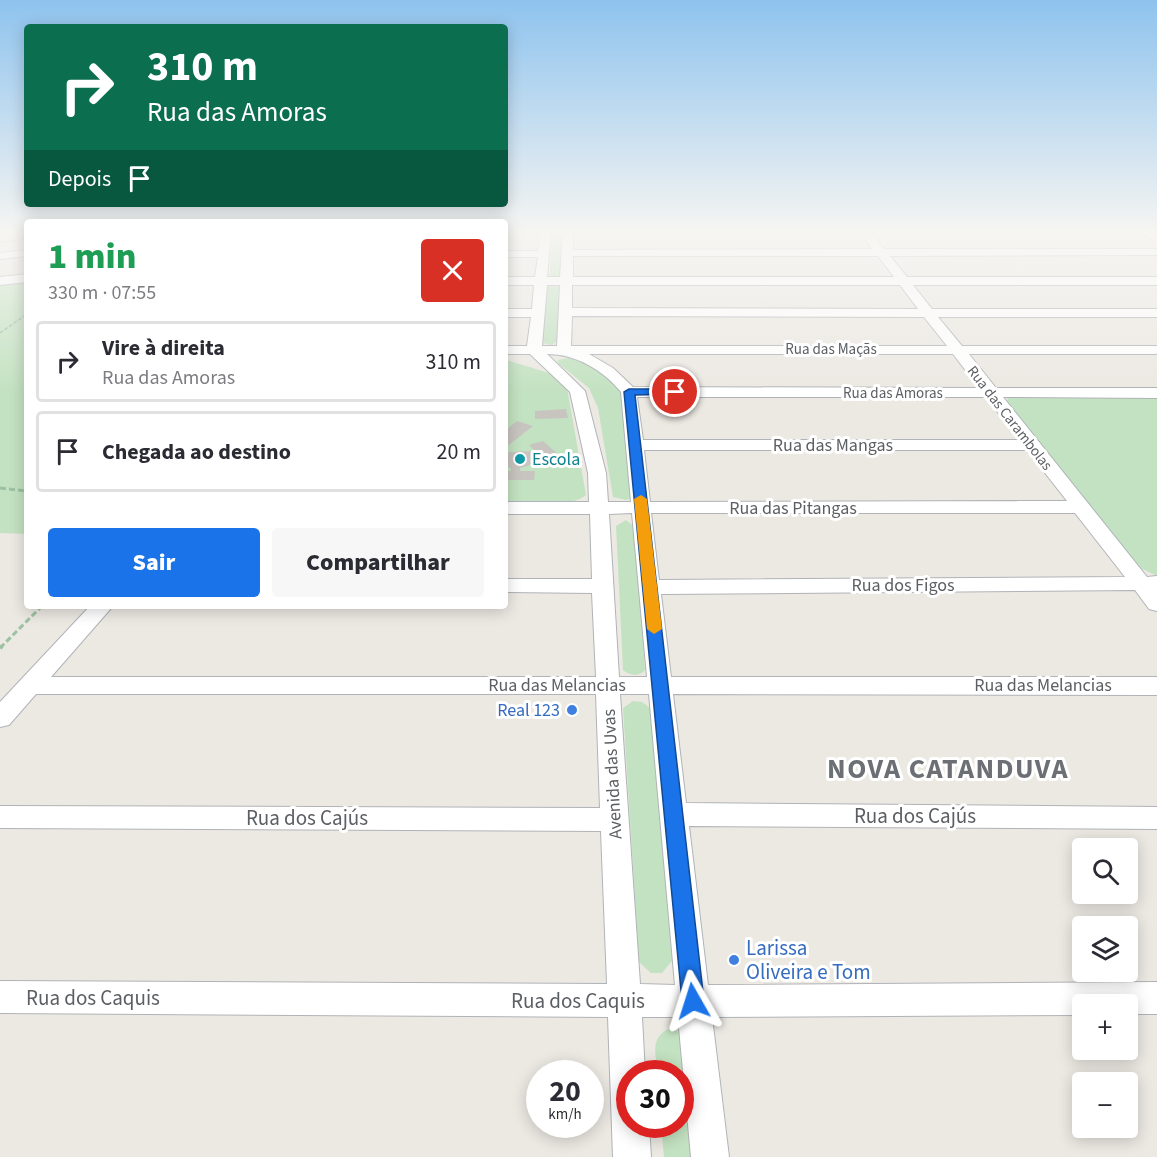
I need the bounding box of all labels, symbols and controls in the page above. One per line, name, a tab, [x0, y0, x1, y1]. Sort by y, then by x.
text: 310 m	[147, 37, 258, 97]
icon: right	[48, 48, 126, 126]
text: Rua das Amoras	[147, 93, 327, 132]
icon: arrive	[123, 162, 156, 195]
text: Depois	[48, 163, 111, 195]
text: 1 min	[48, 231, 136, 282]
button: close	[421, 239, 484, 302]
text: 330 m · 07:55	[48, 279, 156, 307]
text: Vire à direita	[102, 332, 225, 364]
street label: Rua das Maçãs	[785, 339, 877, 360]
icon: right	[51, 345, 84, 378]
text: 310 m	[426, 346, 481, 378]
street label: Rua das Carambolas	[962, 362, 1057, 475]
text: Rua das Amoras	[102, 364, 235, 392]
pin	[649, 366, 700, 417]
icon: arrive	[658, 375, 691, 408]
street label: Rua das Amoras	[843, 383, 943, 404]
street label: Rua das Mangas	[773, 433, 893, 458]
icon: arrive	[51, 435, 84, 468]
text: Chegada ao destino	[102, 436, 291, 468]
text: 20 m	[436, 436, 481, 468]
place label: Escola	[532, 447, 580, 472]
marker: Escola	[513, 452, 527, 466]
street label: Rua das Pitangas	[729, 496, 857, 521]
button: Sair	[48, 528, 260, 597]
button: Compartilhar	[272, 528, 484, 597]
street label: Rua dos Figos	[852, 573, 954, 598]
street label: Rua das Melancias	[488, 673, 626, 698]
street label: Rua das Melancias	[974, 673, 1112, 698]
place label: Real 123	[497, 698, 560, 723]
marker: Real 123	[565, 703, 579, 717]
street label: Avenida das Uvas	[597, 708, 628, 840]
district label: NOVA CATANDUVA	[827, 749, 1069, 789]
street label: Rua dos Cajús	[854, 801, 976, 831]
street label: Rua dos Cajús	[246, 803, 368, 833]
map controls	[1072, 838, 1138, 1138]
button: search	[1072, 838, 1138, 904]
button: layers	[1072, 916, 1138, 982]
place label: Larissa Oliveira e Tom	[746, 933, 871, 987]
marker: Larissa Oliveira e Tom	[727, 953, 741, 967]
position arrow	[661, 969, 725, 1033]
street label: Rua dos Caquis	[26, 983, 160, 1013]
street label: Rua dos Caquis	[511, 986, 645, 1016]
button: +	[1072, 994, 1138, 1060]
speed limit sign: 30	[616, 1060, 694, 1138]
text: 20	[549, 1070, 581, 1113]
button: −	[1072, 1072, 1138, 1138]
text: km/h	[548, 1104, 582, 1125]

